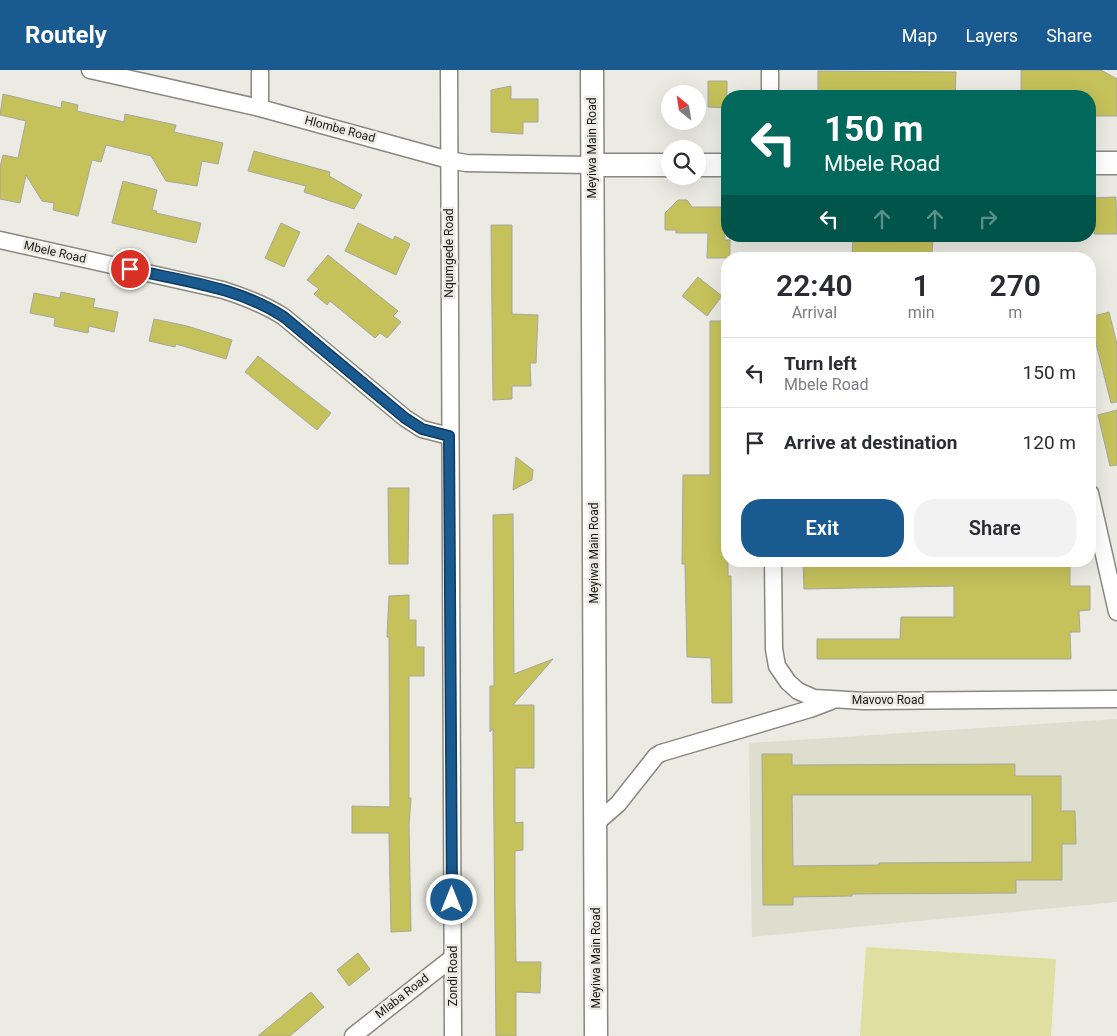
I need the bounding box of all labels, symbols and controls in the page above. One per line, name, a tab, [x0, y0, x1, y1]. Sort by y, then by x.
text: Routely	[25, 21, 107, 49]
text: Map	[902, 25, 937, 46]
text: Layers	[965, 25, 1018, 46]
text: Share	[1046, 25, 1092, 46]
north arrow	[661, 85, 706, 130]
map controls	[661, 85, 706, 185]
street label: Meyiwa Main Road	[585, 98, 599, 198]
text: 150 m	[824, 109, 923, 150]
icon: left	[741, 110, 806, 175]
street label: Hlombe Road	[303, 113, 377, 145]
button: search	[661, 140, 706, 185]
text: Mbele Road	[824, 151, 940, 176]
icon: left	[815, 205, 843, 233]
icon: ahead	[868, 205, 896, 233]
icon: ahead	[921, 205, 949, 233]
icon: right	[974, 205, 1002, 233]
street label: Nqumgede Road	[442, 208, 456, 298]
street label: Mbele Road	[23, 238, 87, 266]
pin	[109, 248, 151, 290]
icon: arrive	[116, 255, 144, 283]
text: 22:40	[776, 268, 853, 303]
text: 1	[913, 268, 930, 303]
text: 270	[990, 268, 1041, 303]
text: Arrival	[792, 303, 837, 322]
text: min	[908, 303, 935, 322]
text: m	[1008, 303, 1022, 322]
text: Turn left	[784, 352, 857, 375]
icon: left	[741, 359, 769, 387]
text: 150 m	[1023, 361, 1076, 384]
text: Mbele Road	[784, 375, 869, 394]
icon: arrive	[741, 429, 769, 457]
text: Arrive at destination	[784, 431, 957, 454]
text: 120 m	[1023, 431, 1076, 454]
button: Exit	[741, 499, 904, 557]
button: Share	[914, 499, 1076, 557]
street label: Meyiwa Main Road	[587, 503, 601, 603]
street label: Mavovo Road	[852, 693, 924, 707]
position arrow	[425, 873, 477, 925]
street label: Meyiwa Main Road	[589, 908, 603, 1008]
street label: Zondi Road	[446, 946, 460, 1006]
street label: Mlaba Road	[373, 971, 431, 1021]

